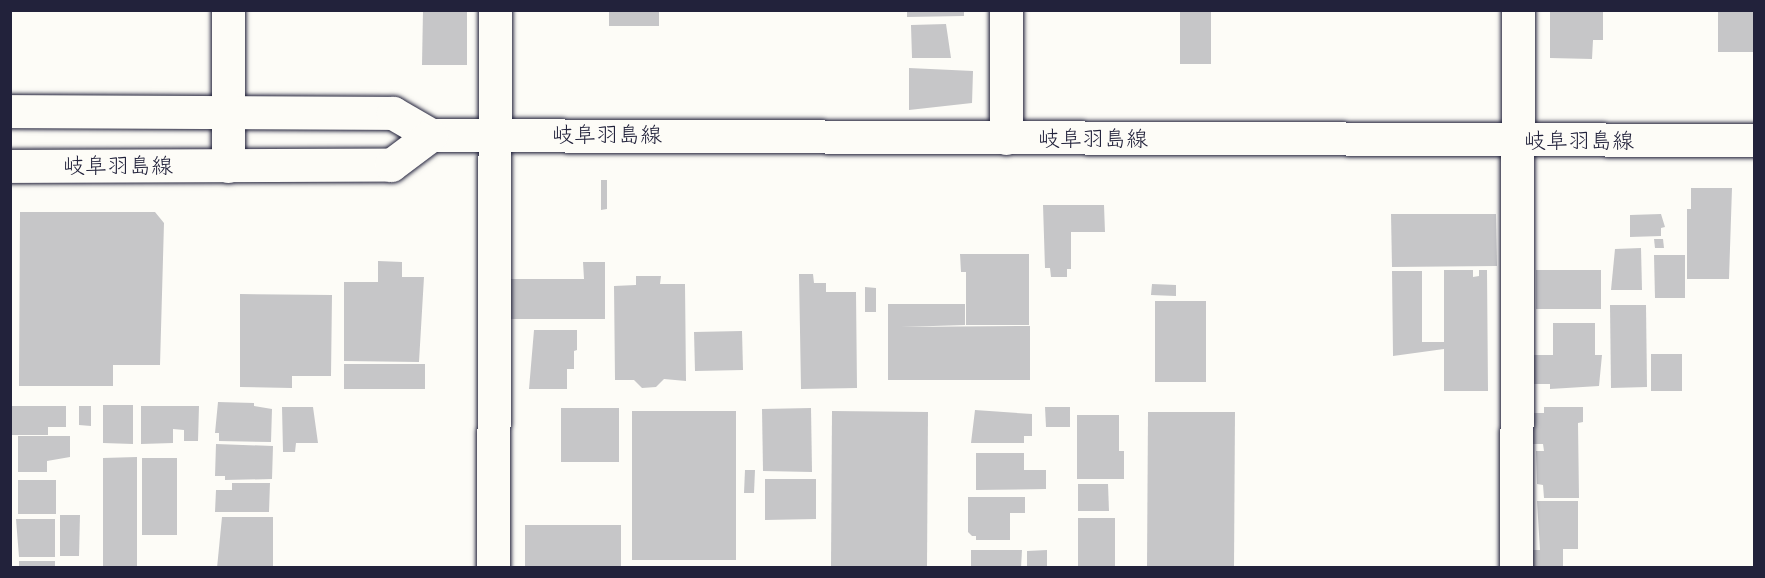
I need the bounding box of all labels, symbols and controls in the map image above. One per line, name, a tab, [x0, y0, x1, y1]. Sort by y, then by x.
street label: 岐阜羽島線	[552, 122, 662, 148]
street label: 岐阜羽島線	[1038, 126, 1148, 152]
street label: 岐阜羽島線	[1524, 128, 1634, 154]
street label: 岐阜羽島線	[63, 153, 173, 179]

